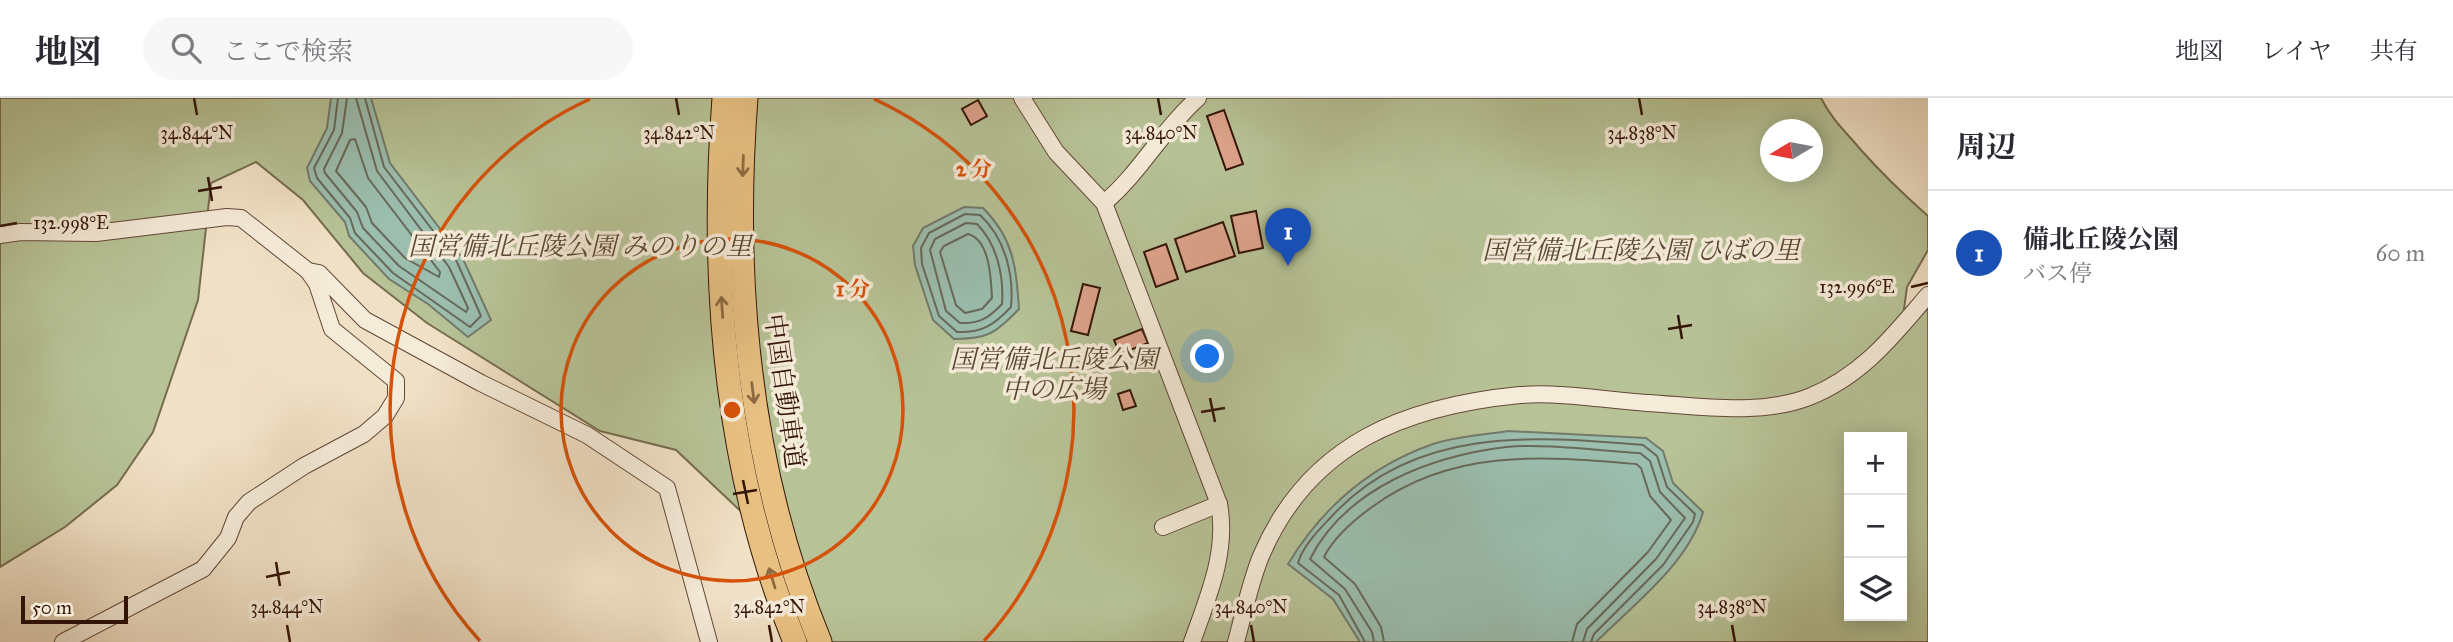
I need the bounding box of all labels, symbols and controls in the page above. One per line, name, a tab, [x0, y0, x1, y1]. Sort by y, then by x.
search box	[143, 17, 633, 80]
icon: search	[167, 29, 205, 67]
text: 地図	[35, 32, 101, 72]
text: ここで検索	[223, 35, 353, 67]
text: 地図	[2175, 36, 2223, 66]
text: レイヤ	[2261, 36, 2332, 66]
text: 共有	[2370, 36, 2418, 66]
north arrow	[1760, 119, 1823, 182]
text: 34.844°N	[161, 122, 233, 144]
text: 34.842°N	[643, 122, 715, 144]
text: 34.840°N	[1124, 122, 1198, 144]
text: 34.838°N	[1607, 122, 1677, 144]
text: 周辺	[1956, 129, 2016, 165]
one-way arrow	[736, 154, 749, 177]
text: 2 分	[956, 156, 992, 182]
pin: 1	[1265, 208, 1311, 266]
text: 132.998°E	[33, 212, 109, 234]
text: 備北丘陵公園	[2023, 223, 2179, 255]
park label: 国営備北丘陵公園 みのりの里	[408, 230, 754, 262]
park label: 国営備北丘陵公園 ひばの里	[1482, 234, 1802, 266]
text: 1	[1974, 239, 1984, 267]
text: 60 m	[2376, 239, 2425, 267]
text: バス停	[2023, 259, 2092, 287]
text: 1 分	[836, 276, 870, 302]
text: 132.996°E	[1819, 276, 1895, 298]
one-way arrow	[715, 296, 728, 319]
street label: 中国自動車道	[758, 312, 812, 470]
your location	[1190, 339, 1224, 373]
park label: 国営備北丘陵公園 中の広場	[950, 343, 1162, 405]
one-way arrow	[747, 381, 760, 404]
centre of rings	[720, 398, 744, 422]
map controls	[1844, 432, 1907, 621]
button: +	[1844, 432, 1907, 495]
button: −	[1844, 495, 1907, 558]
button: layers	[1844, 558, 1907, 621]
one-way arrow	[765, 567, 778, 589]
scale bar	[21, 593, 128, 625]
text: 50 m	[32, 596, 72, 619]
text: 34.844°N	[251, 596, 323, 618]
text: 34.842°N	[733, 596, 805, 618]
text: 34.840°N	[1214, 596, 1288, 618]
text: 34.838°N	[1697, 596, 1767, 618]

